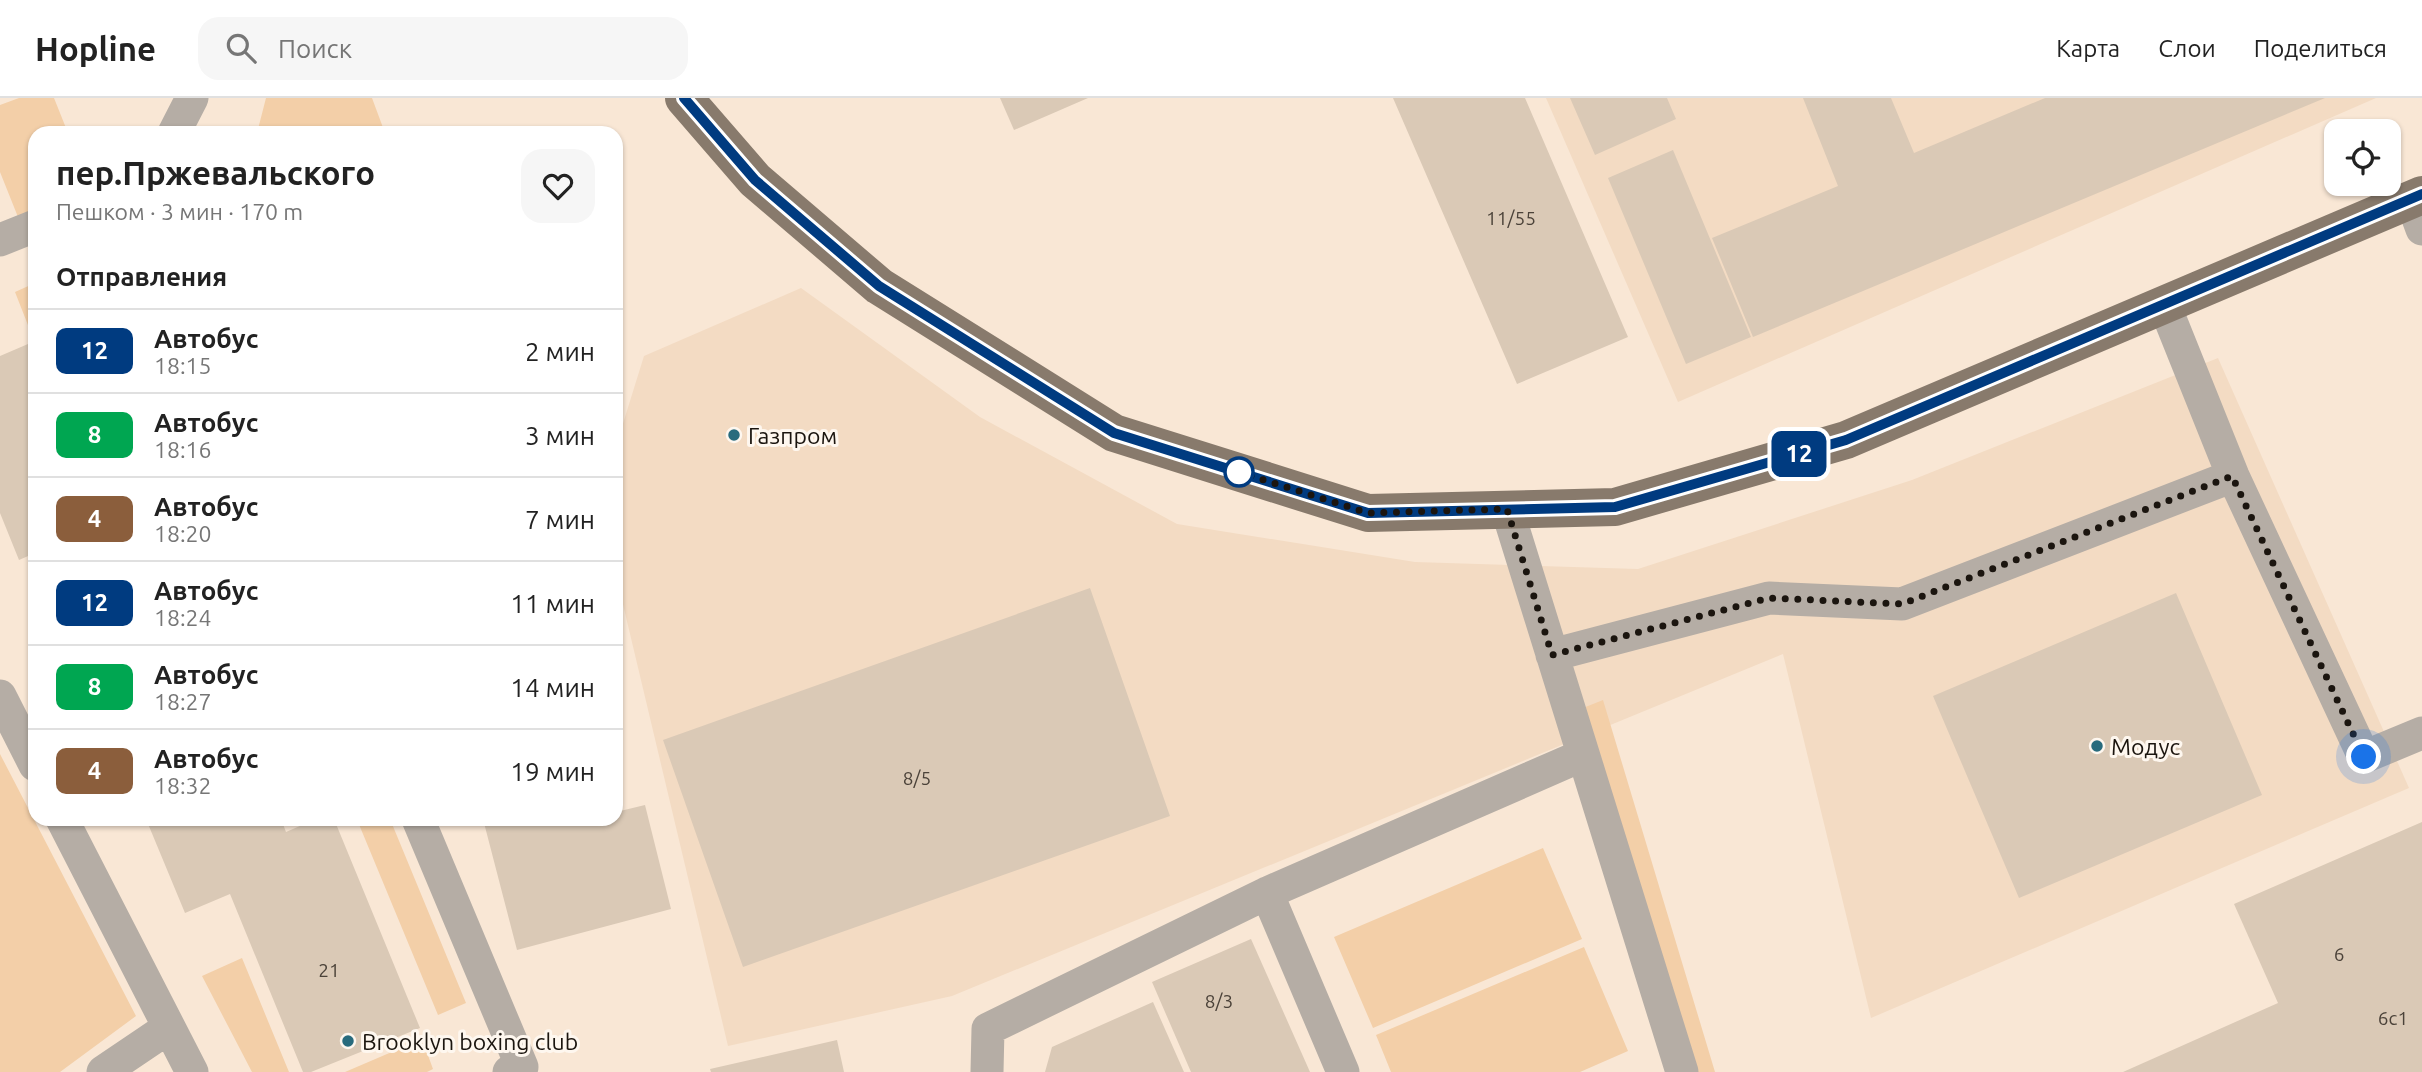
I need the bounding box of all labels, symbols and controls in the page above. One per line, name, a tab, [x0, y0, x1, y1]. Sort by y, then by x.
search box	[198, 17, 688, 80]
icon: search	[222, 29, 260, 67]
text: Hopline	[35, 30, 156, 67]
text: Поиск	[278, 34, 352, 63]
text: Карта	[2056, 35, 2120, 62]
text: Слои	[2158, 35, 2216, 62]
text: Поделиться	[2254, 35, 2387, 62]
map controls	[2324, 119, 2401, 196]
button: locate	[2324, 119, 2401, 196]
button: heart	[521, 149, 595, 223]
text: пер.Пржевальского	[56, 154, 375, 191]
text: Пешком · 3 мин · 170 m	[56, 199, 303, 224]
house number: 11/55	[1486, 207, 1536, 229]
text: Отправления	[56, 262, 227, 291]
text: Автобус	[154, 324, 258, 353]
text: 12	[81, 337, 108, 364]
text: 2 мин	[525, 337, 595, 366]
text: 18:15	[154, 353, 212, 378]
text: Автобус	[154, 408, 258, 437]
text: 8	[88, 421, 101, 448]
text: 3 мин	[525, 421, 595, 450]
place label: Газпром	[748, 423, 837, 448]
marker: Газпром	[726, 427, 742, 443]
line badge: 12	[1768, 431, 1830, 477]
text: 18:16	[154, 437, 212, 462]
text: 12	[1785, 440, 1813, 467]
unlabelled marker	[1224, 457, 1254, 487]
text: Автобус	[154, 492, 258, 521]
text: 4	[88, 505, 101, 532]
text: 7 мин	[525, 505, 595, 534]
text: 18:20	[154, 521, 212, 546]
text: Автобус	[154, 576, 258, 605]
text: 12	[81, 589, 108, 616]
text: 11 мин	[510, 589, 595, 618]
text: 18:24	[154, 605, 212, 630]
text: Автобус	[154, 660, 258, 689]
text: 8	[88, 673, 101, 700]
text: 14 мин	[510, 673, 595, 702]
text: 18:27	[154, 689, 212, 714]
place label: Модус	[2111, 734, 2181, 759]
marker: Модус	[2089, 738, 2105, 754]
your location	[2346, 739, 2381, 774]
text: Автобус	[154, 744, 258, 773]
text: 4	[88, 757, 101, 784]
text: 19 мин	[510, 757, 595, 786]
house number: 8/5	[903, 767, 931, 789]
text: 18:32	[154, 773, 212, 798]
house number: 6	[2334, 943, 2344, 965]
house number: 21	[318, 959, 340, 981]
house number: 8/3	[1205, 990, 1233, 1012]
house number: 6с1	[2378, 1007, 2408, 1029]
place label: Brooklyn boxing club	[362, 1029, 578, 1054]
marker: Brooklyn boxing club	[340, 1033, 356, 1049]

